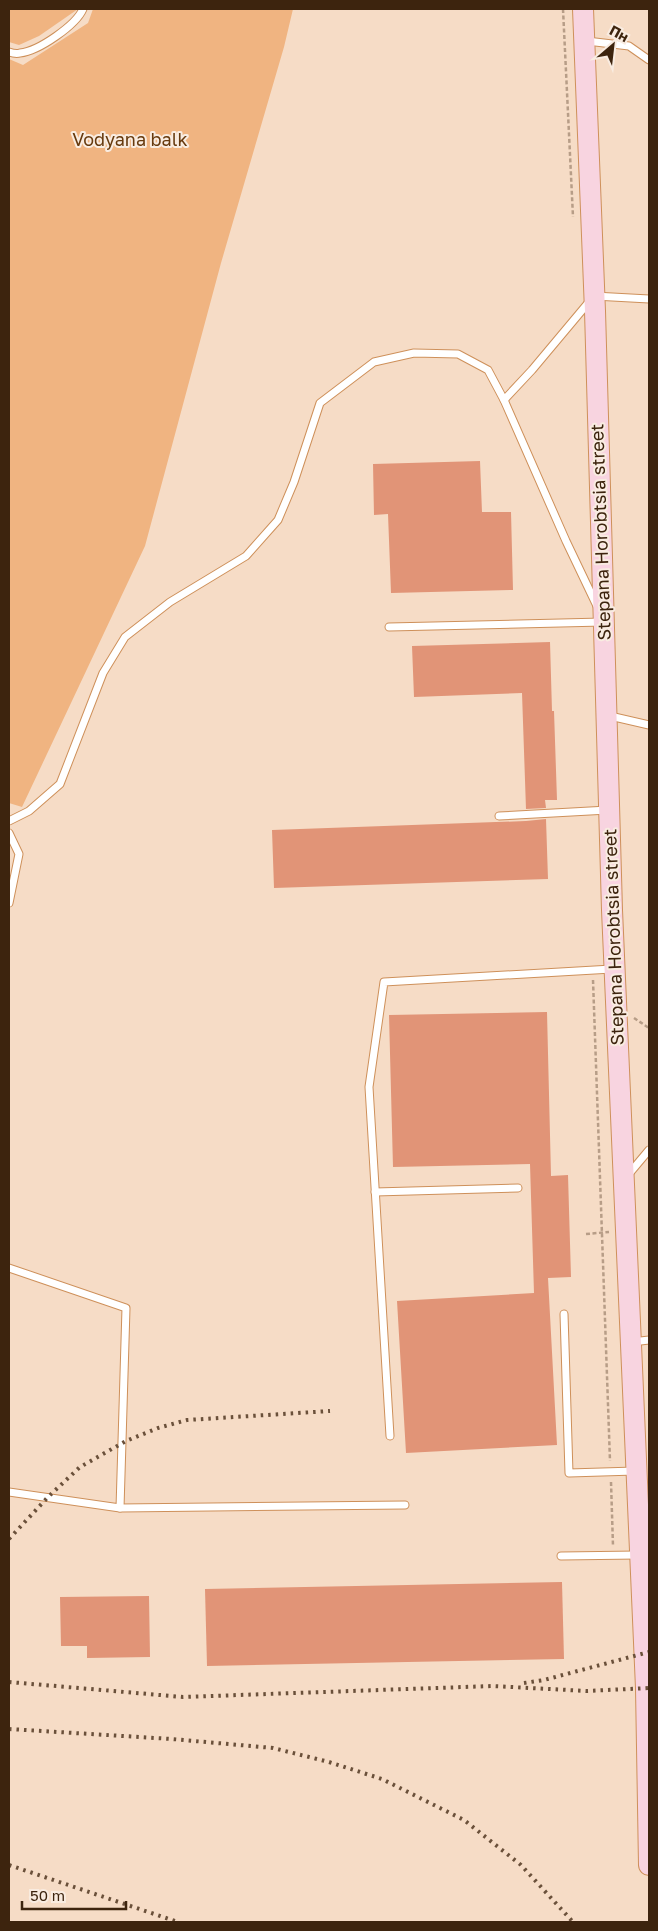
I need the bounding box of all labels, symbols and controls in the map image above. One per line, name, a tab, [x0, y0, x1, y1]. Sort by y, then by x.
north arrow	[588, 20, 638, 70]
text: Пн	[607, 21, 632, 45]
park label: Vodyana balk	[72, 128, 188, 150]
street label: Stepana Horobtsia street	[585, 423, 615, 641]
street label: Stepana Horobtsia street	[598, 828, 628, 1046]
scale bar	[22, 1878, 126, 1910]
text: 50 m	[30, 1886, 65, 1904]

